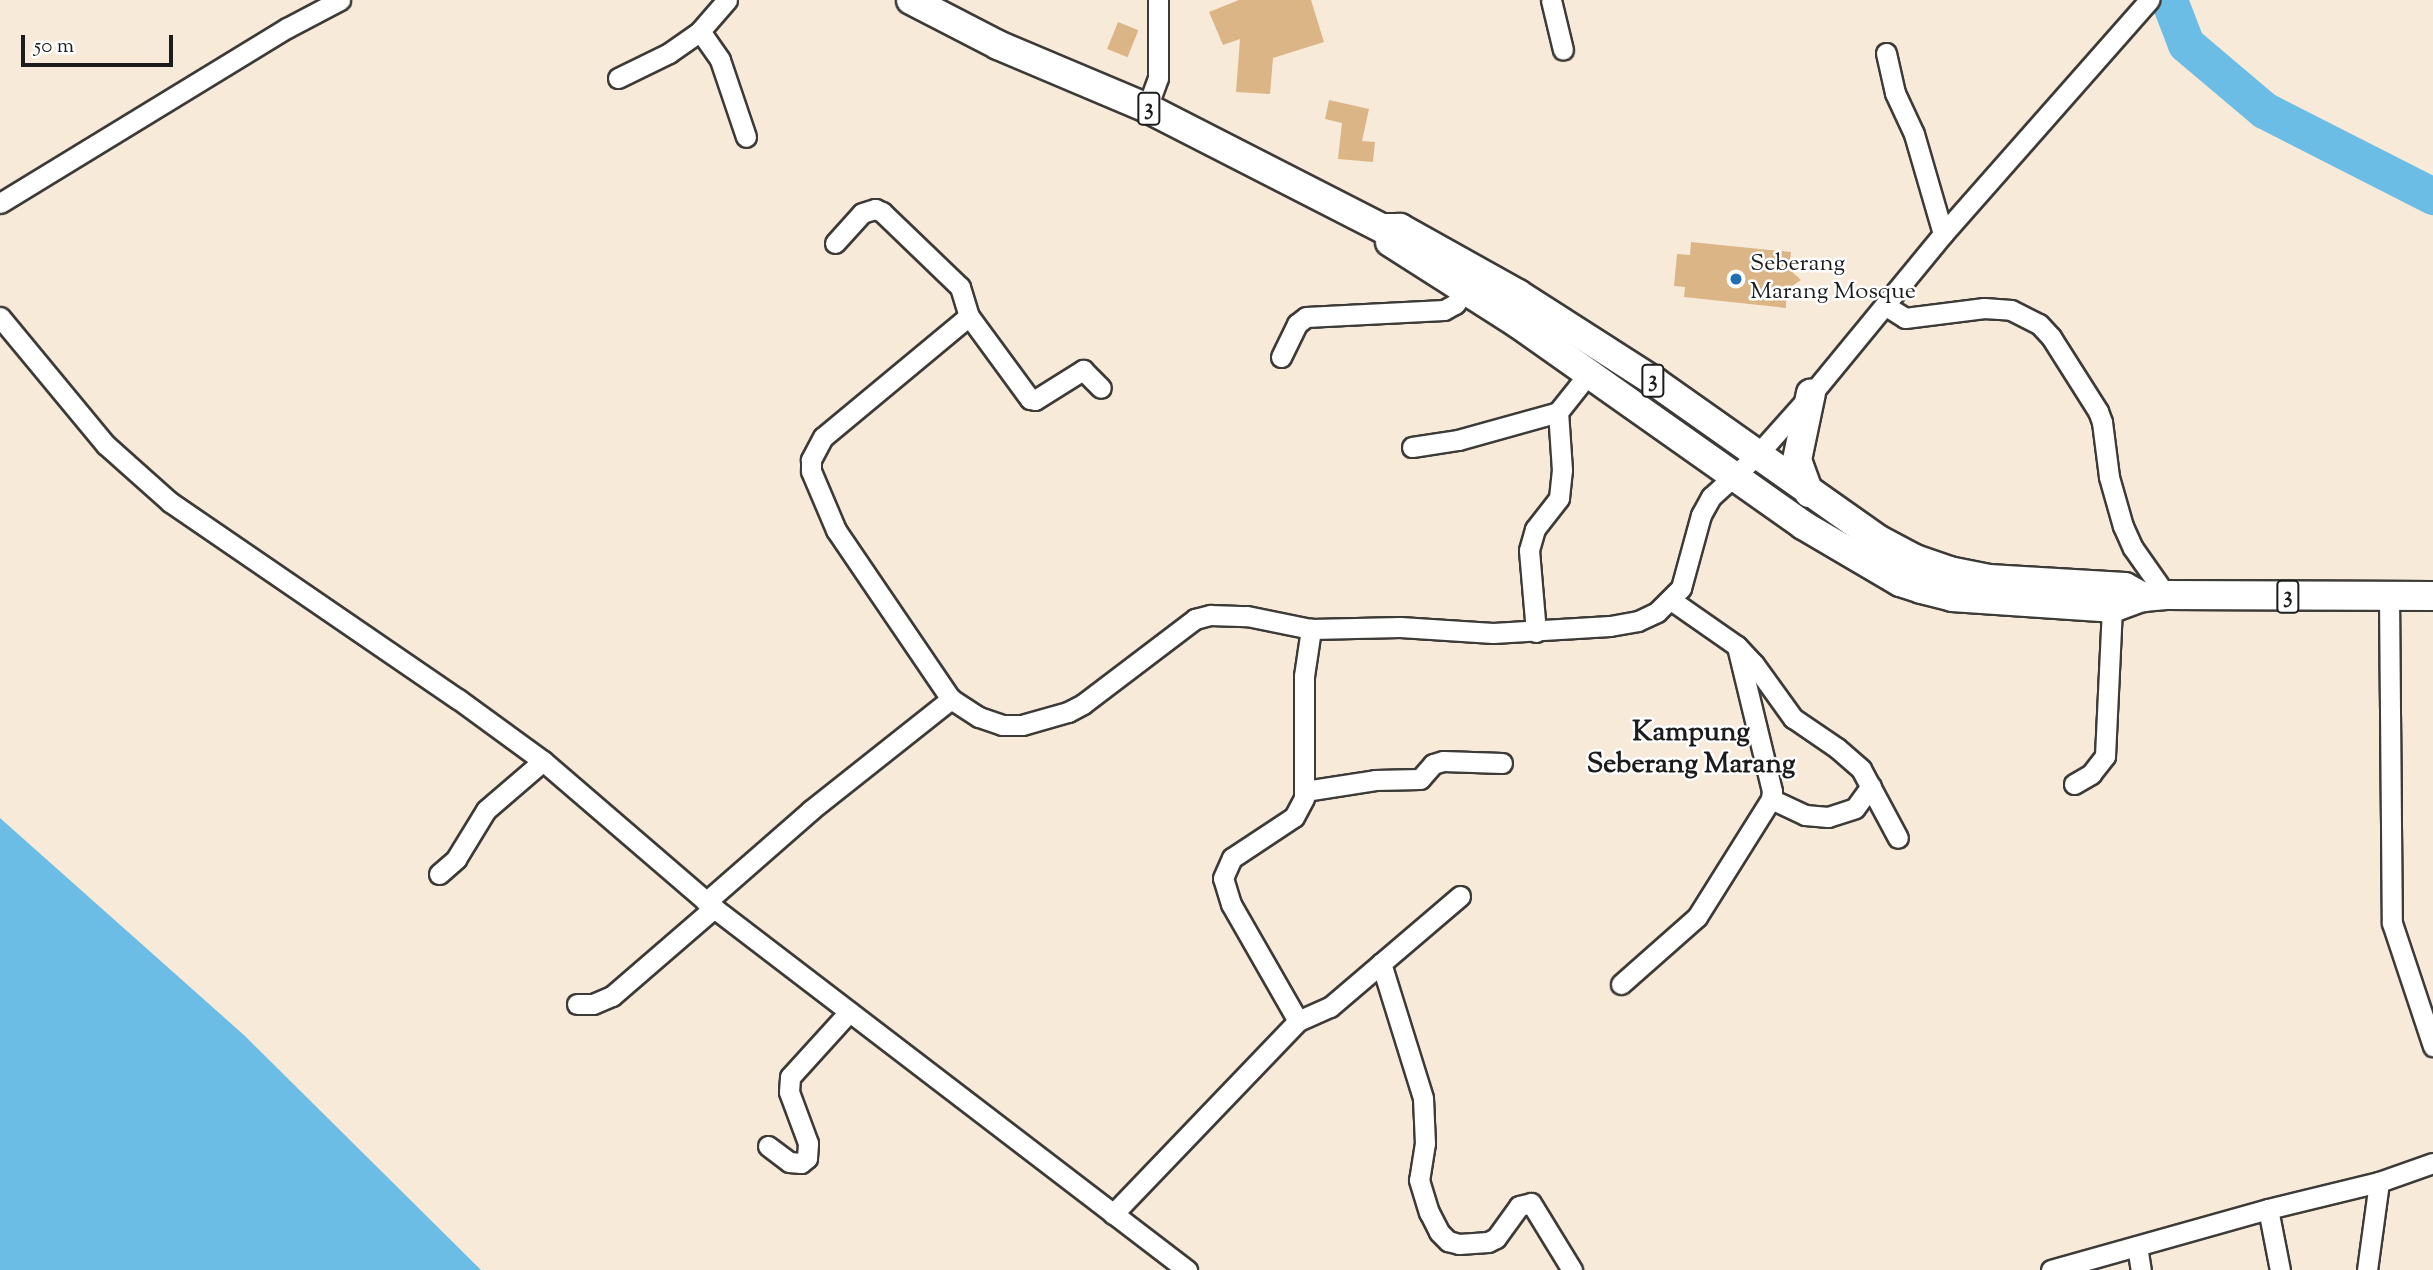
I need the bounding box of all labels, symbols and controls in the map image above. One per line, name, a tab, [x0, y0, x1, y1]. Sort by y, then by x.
scale bar	[24, 21, 177, 65]
text: 50 m	[34, 32, 74, 62]
road number: 3	[1137, 90, 1161, 128]
place label: Seberang Marang Mosque	[1750, 251, 1916, 307]
marker: Seberang Marang Mosque	[1728, 271, 1744, 287]
road number: 3	[1641, 362, 1665, 400]
road number: 3	[2276, 578, 2300, 617]
district label: Kampung Seberang Marang	[1587, 716, 1795, 782]

